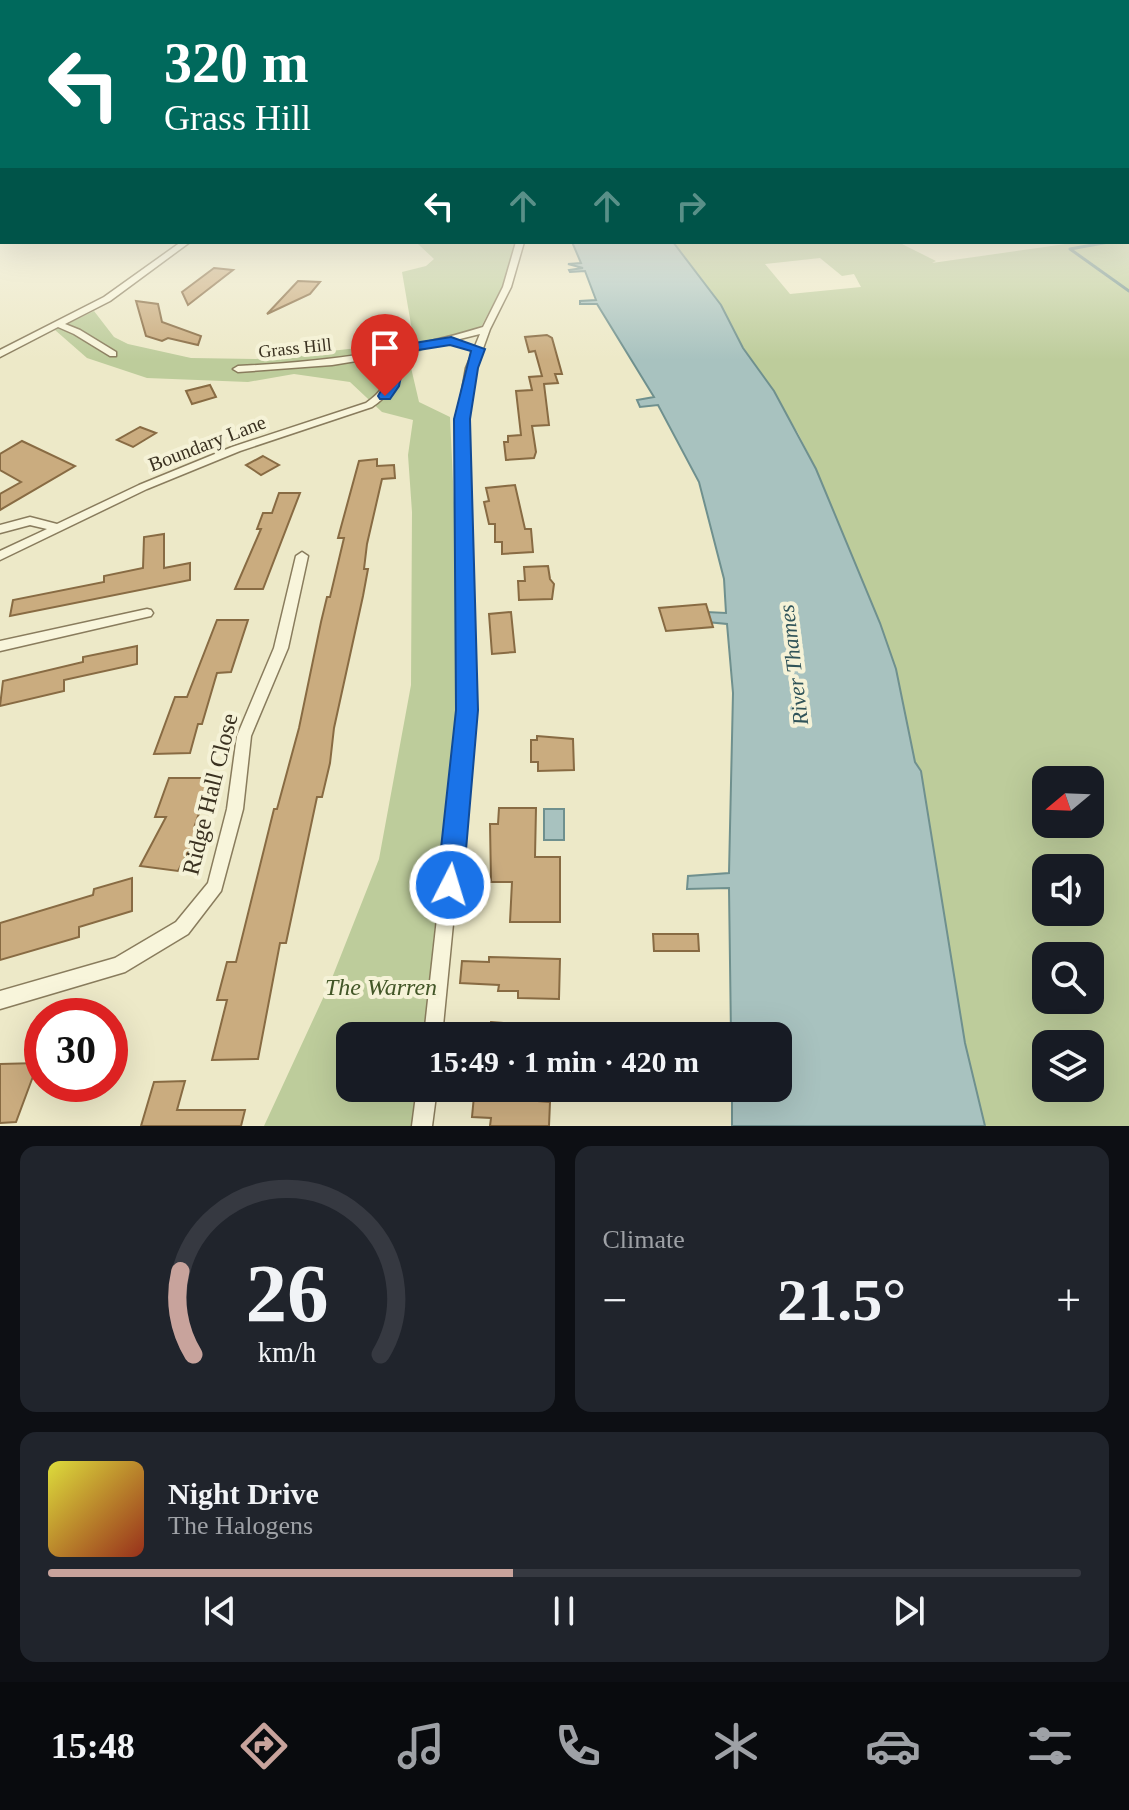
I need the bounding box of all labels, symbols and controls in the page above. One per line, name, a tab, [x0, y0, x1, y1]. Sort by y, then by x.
icon: left	[32, 32, 136, 136]
text: 320 m	[164, 32, 309, 94]
text: Grass Hill	[164, 98, 311, 138]
icon: left	[417, 184, 461, 228]
icon: ahead	[501, 184, 545, 228]
icon: ahead	[585, 184, 629, 228]
icon: right	[669, 184, 713, 228]
pin	[351, 314, 419, 396]
icon: arrive	[363, 326, 407, 370]
street label: Grass Hill	[257, 334, 333, 362]
street label: Boundary Lane	[145, 410, 269, 476]
water label: River Thames	[774, 603, 813, 728]
street label: Ridge Hall Close	[177, 711, 243, 877]
north arrow	[1032, 766, 1104, 838]
map controls	[1032, 766, 1104, 1102]
position arrow	[408, 843, 492, 927]
button: sound	[1032, 854, 1104, 926]
button: search	[1032, 942, 1104, 1014]
park label: The Warren	[325, 974, 437, 1000]
speed limit sign: 30	[24, 998, 128, 1102]
button: layers	[1032, 1030, 1104, 1102]
text: 15:49 · 1 min · 420 m	[429, 1045, 699, 1078]
text: Climate	[603, 1225, 685, 1254]
text: 26	[246, 1247, 329, 1339]
text: 21.5°	[777, 1267, 906, 1333]
text: −	[603, 1276, 627, 1325]
text: +	[1056, 1276, 1081, 1325]
text: km/h	[258, 1337, 317, 1368]
text: Night Drive	[168, 1477, 319, 1510]
text: The Halogens	[168, 1511, 313, 1540]
icon: previous	[198, 1589, 242, 1633]
icon: pause	[542, 1589, 586, 1633]
icon: next	[887, 1589, 931, 1633]
icon: directions	[236, 1718, 292, 1774]
icon: music	[393, 1718, 449, 1774]
icon: phone	[550, 1718, 606, 1774]
icon: climate	[708, 1718, 764, 1774]
icon: car	[865, 1718, 921, 1774]
icon: filters	[1022, 1718, 1078, 1774]
text: 15:48	[51, 1726, 135, 1766]

